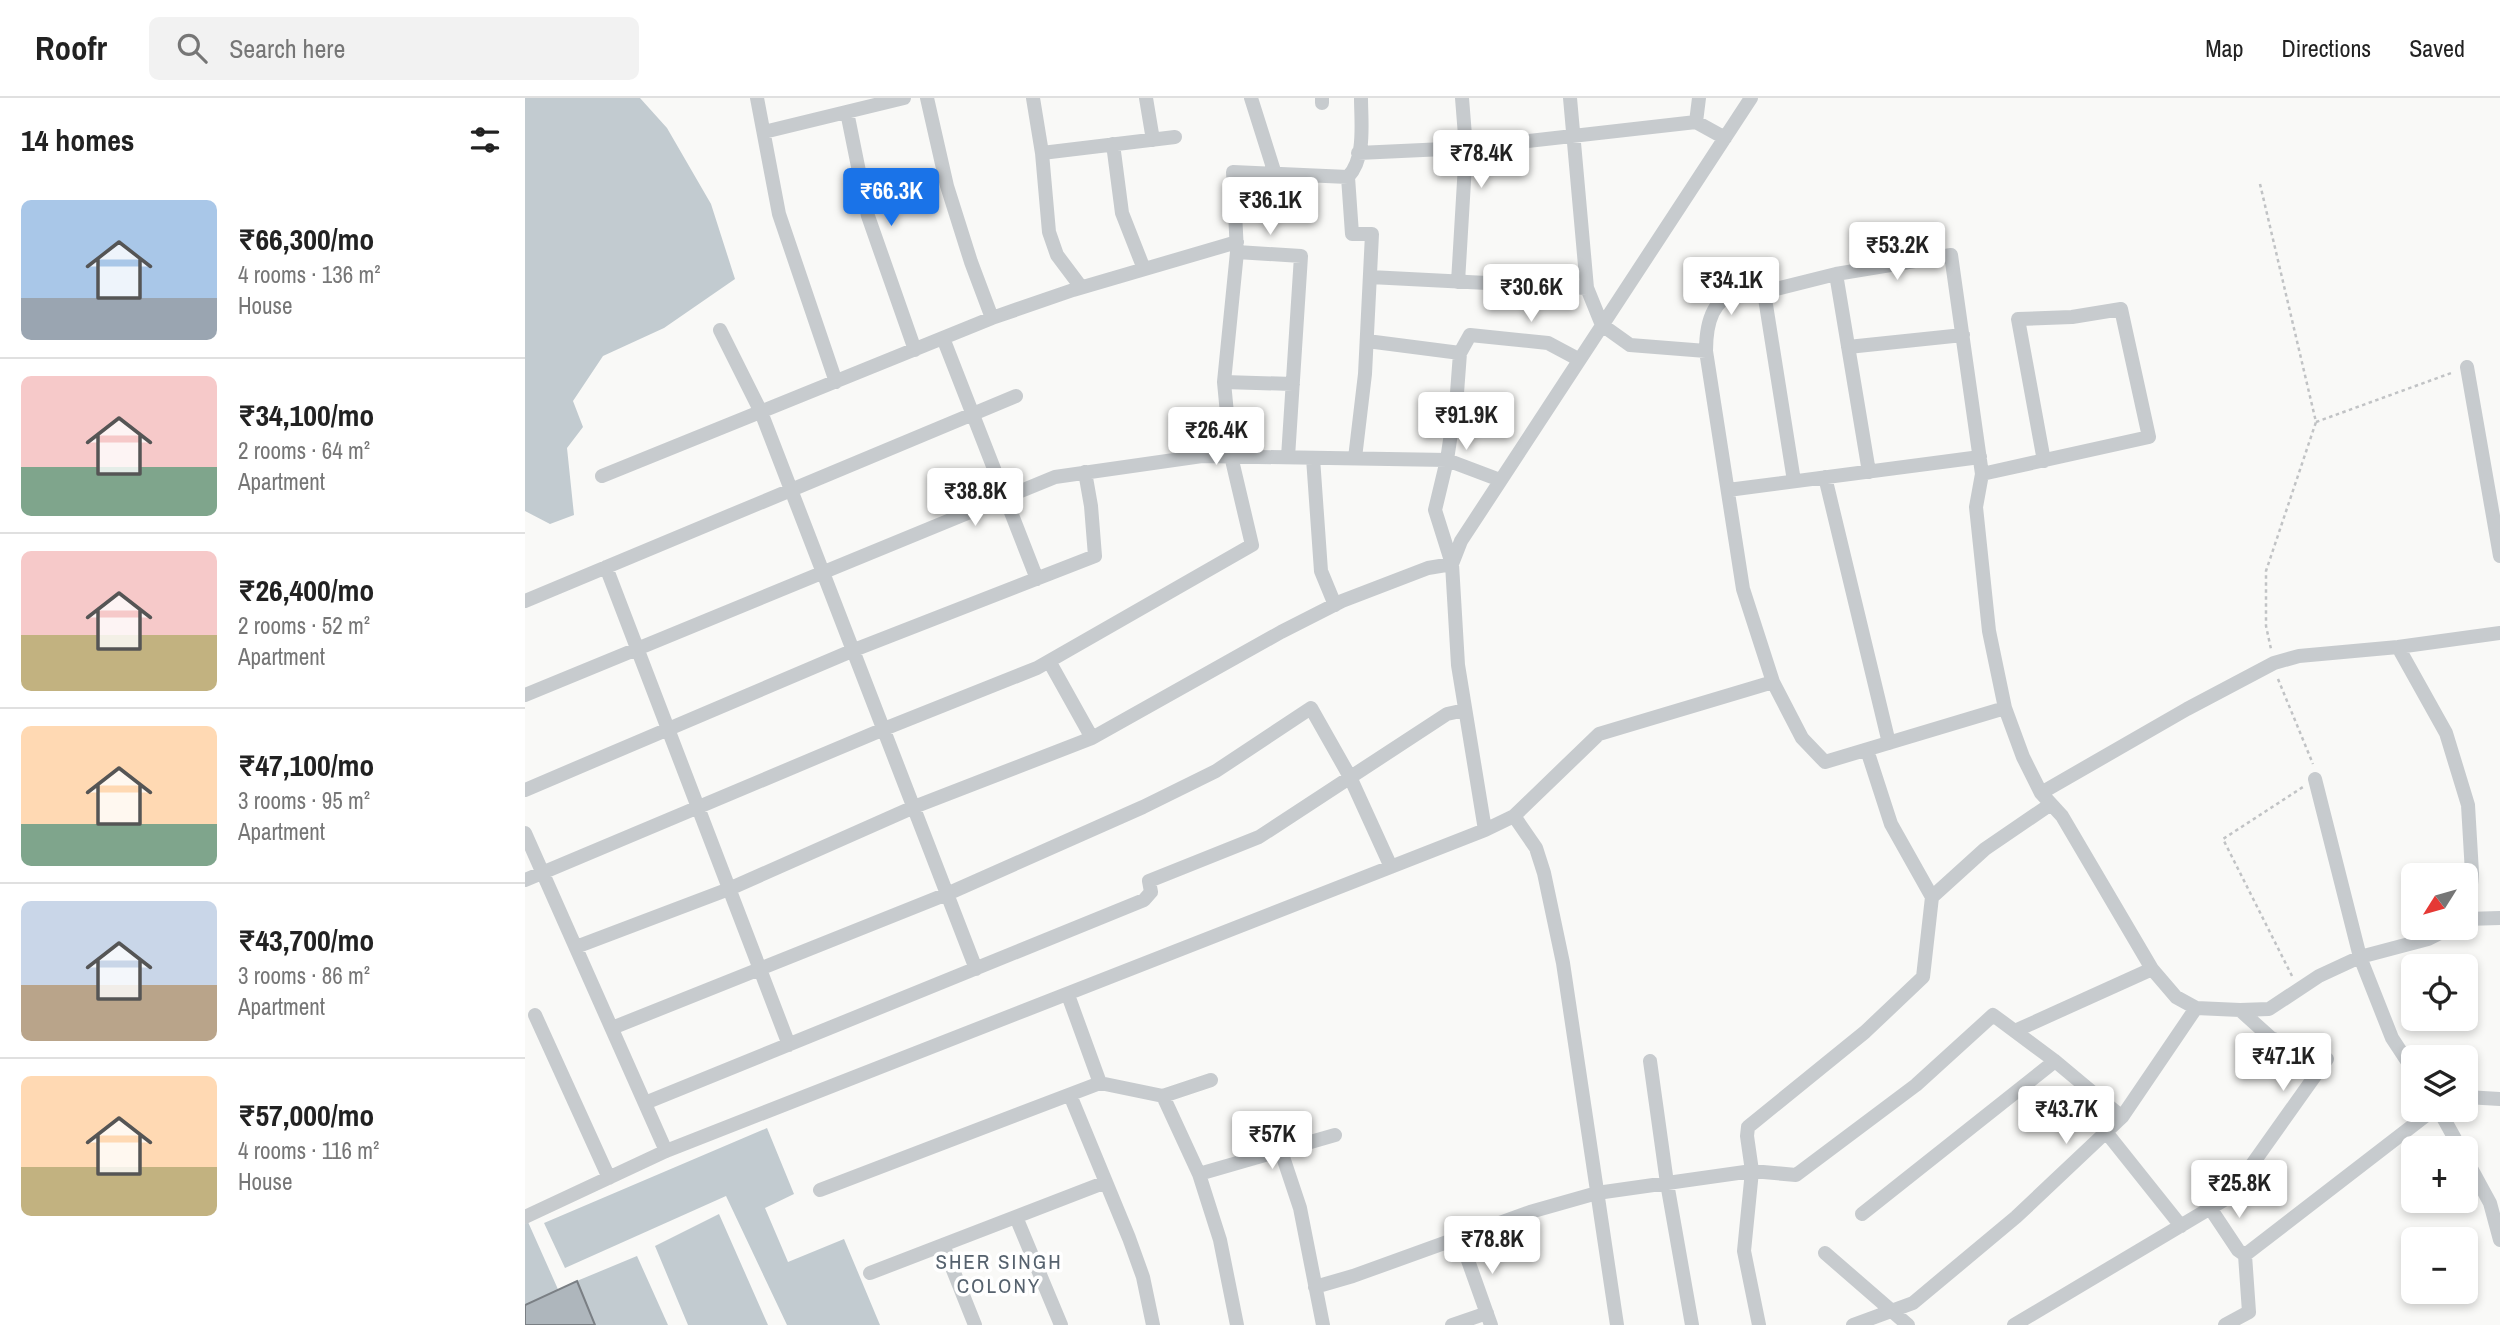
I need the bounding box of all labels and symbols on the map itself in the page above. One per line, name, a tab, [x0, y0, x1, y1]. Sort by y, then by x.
pin: ₹78.4K	[1424, 130, 1538, 190]
pin: ₹66.3K	[834, 169, 948, 228]
pin: ₹36.1K	[1213, 178, 1327, 237]
pin: ₹53.2K	[1840, 222, 1954, 282]
pin: ₹34.1K	[1674, 258, 1788, 317]
pin: ₹30.6K	[1474, 264, 1588, 324]
pin: ₹91.9K	[1409, 392, 1523, 452]
pin: ₹26.4K	[1159, 408, 1273, 467]
pin: ₹38.8K	[918, 468, 1032, 528]
north arrow	[2401, 863, 2478, 940]
pin: ₹47.1K	[2226, 1034, 2340, 1093]
pin: ₹43.7K	[2009, 1086, 2123, 1146]
pin: ₹57K	[1231, 1112, 1313, 1171]
pin: ₹25.8K	[2182, 1160, 2296, 1220]
pin: ₹78.8K	[1435, 1216, 1549, 1276]
district label: SHER SINGH COLONY	[935, 1247, 1063, 1300]

